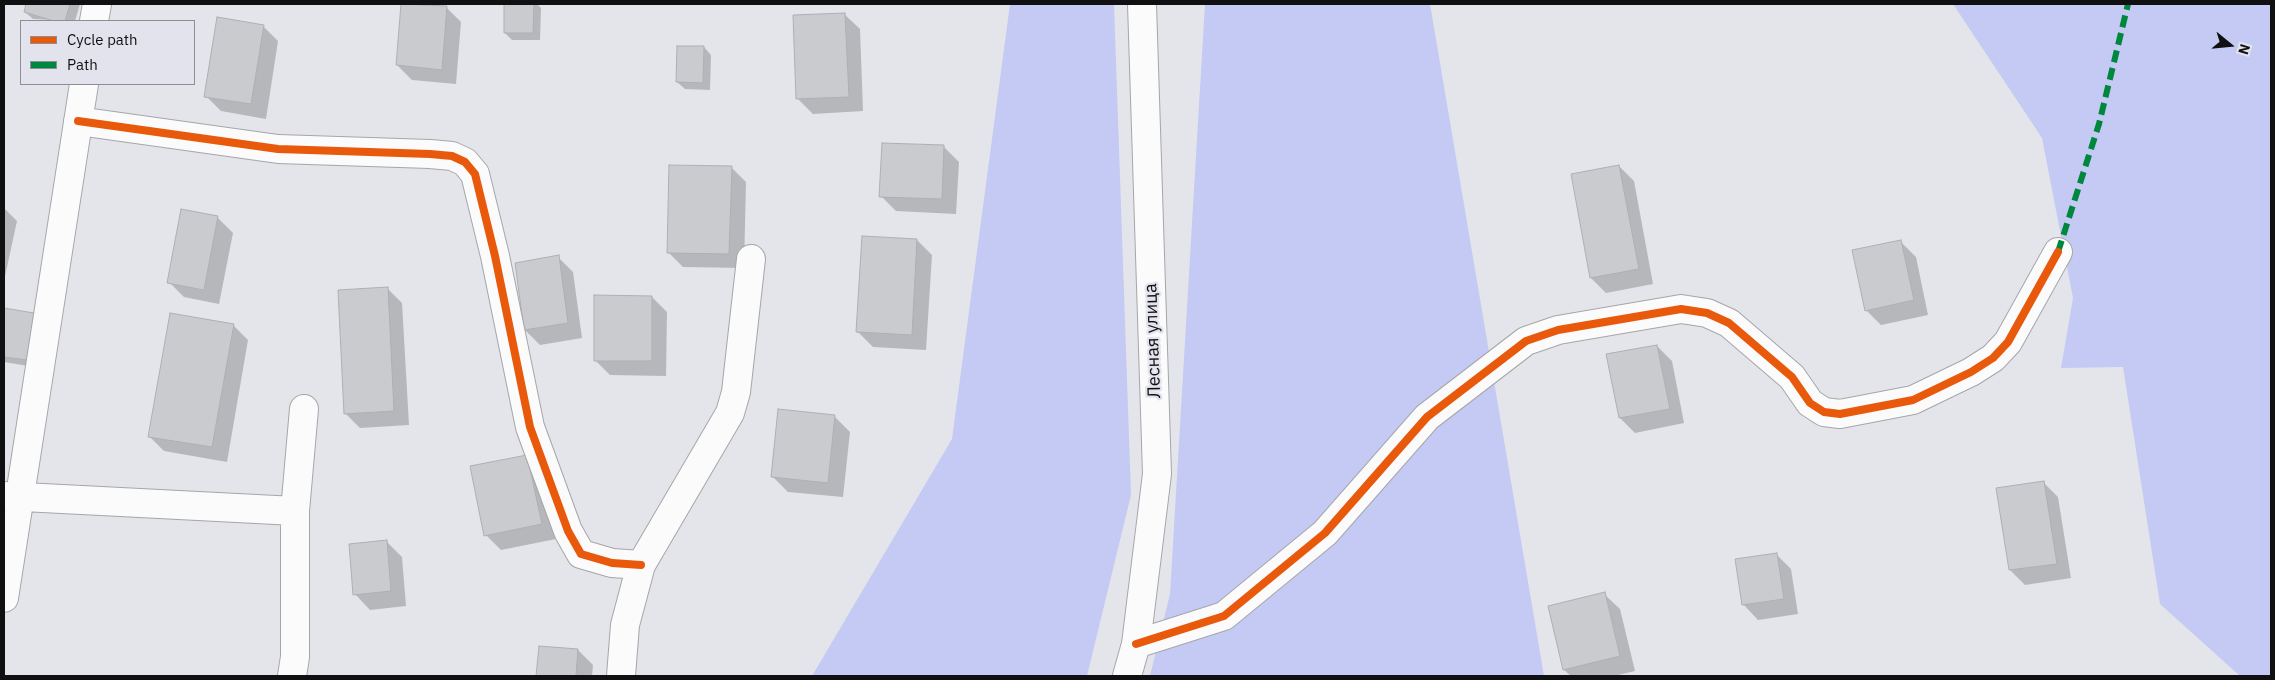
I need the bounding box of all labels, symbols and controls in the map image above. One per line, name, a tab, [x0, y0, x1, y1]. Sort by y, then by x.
legend	[20, 20, 195, 85]
north arrow	[2205, 20, 2255, 70]
text: Cycle path	[67, 30, 138, 49]
text: N	[2234, 42, 2254, 57]
text: Path	[67, 55, 98, 74]
street label: Лесная улица	[1140, 283, 1166, 399]

